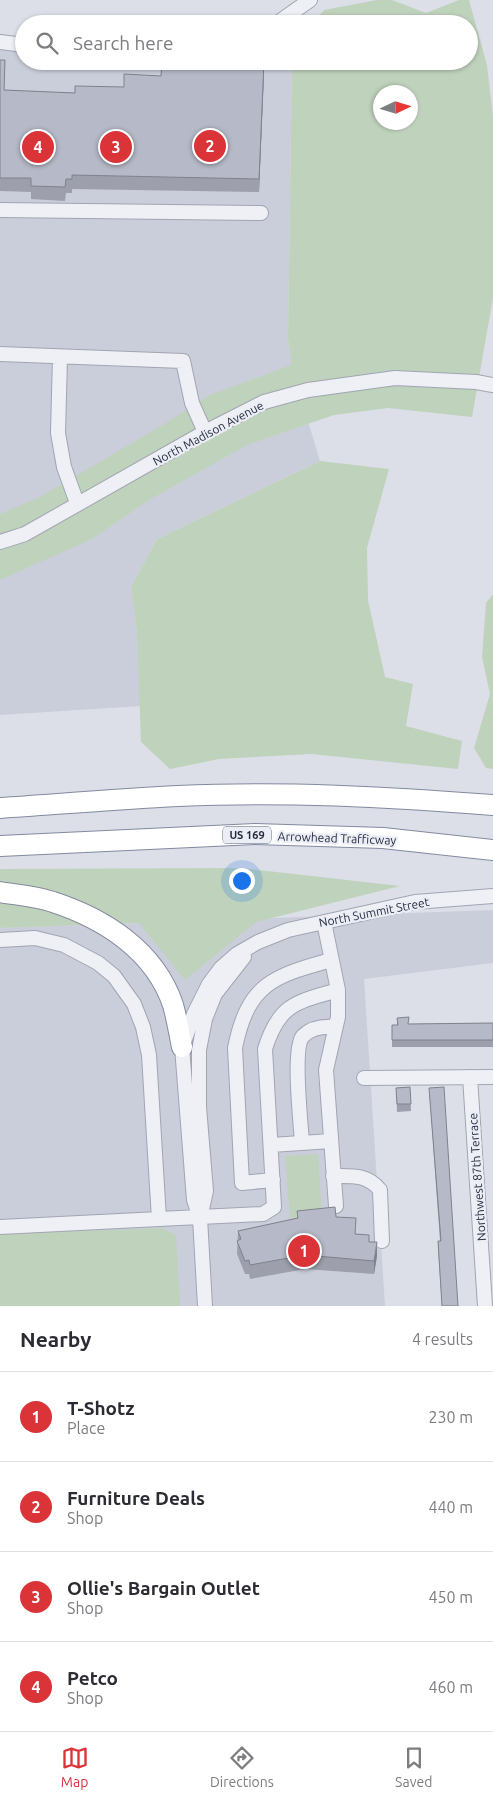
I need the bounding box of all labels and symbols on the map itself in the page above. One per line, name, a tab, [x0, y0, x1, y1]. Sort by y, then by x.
north arrow	[373, 85, 418, 130]
pin: 2	[194, 127, 226, 165]
pin: 4	[22, 128, 54, 166]
pin: 3	[100, 128, 132, 166]
street label: North Madison Avenue	[151, 398, 265, 468]
road number: US 169	[223, 826, 271, 844]
street label: Arrowhead Trafficway	[278, 829, 397, 847]
your location	[229, 868, 255, 894]
street label: North Summit Street	[318, 895, 431, 929]
street label: Northwest 87th Terrace	[466, 1113, 488, 1241]
pin: 1	[288, 1232, 320, 1270]

